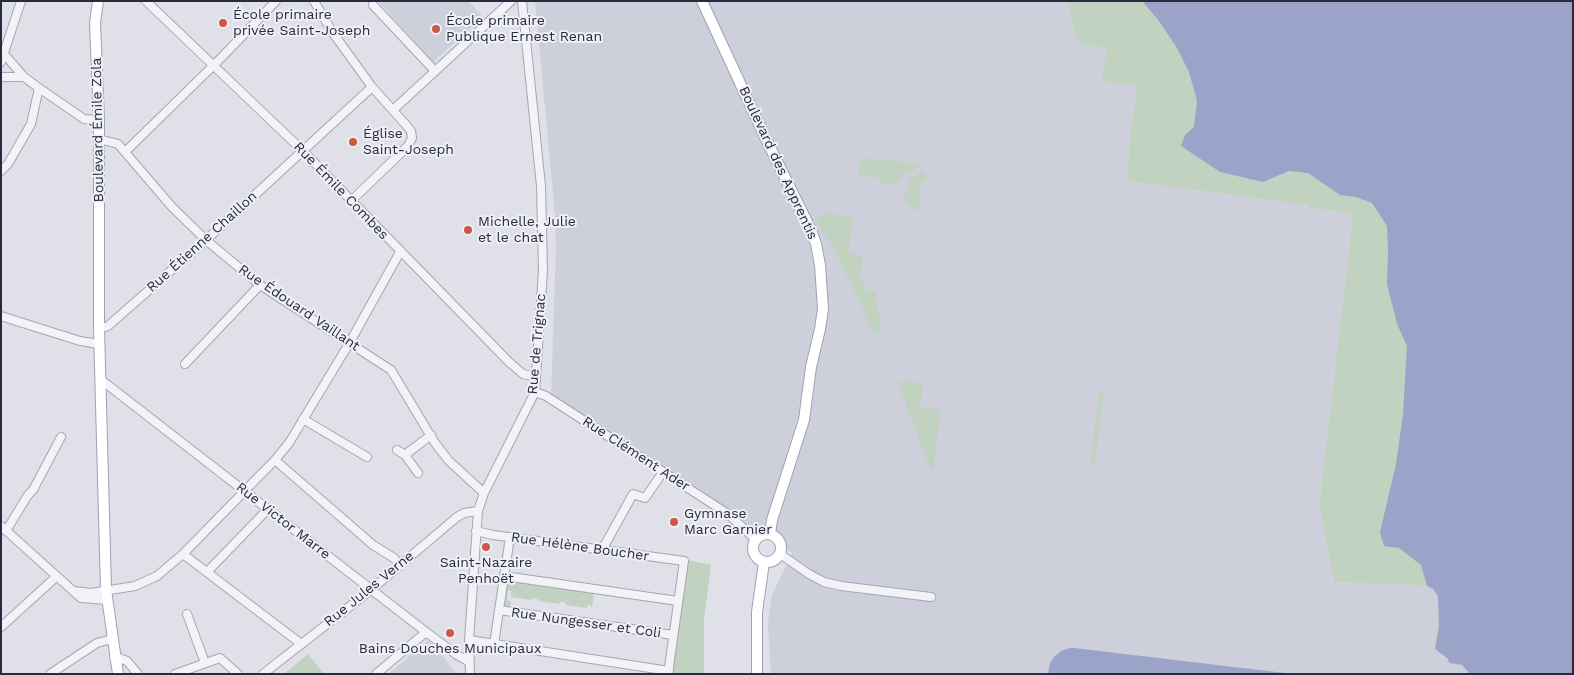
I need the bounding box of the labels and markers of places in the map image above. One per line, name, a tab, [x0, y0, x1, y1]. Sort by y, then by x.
place label: École primaire privée Saint-Joseph	[233, 7, 370, 40]
place label: École primaire Publique Ernest Renan	[446, 13, 602, 46]
marker: École primaire privée Saint-Joseph	[217, 17, 229, 29]
marker: École primaire Publique Ernest Renan	[430, 23, 442, 35]
place label: Église Saint-Joseph	[363, 126, 454, 158]
marker: Église Saint-Joseph	[347, 136, 359, 148]
place label: Michelle, Julie et le chat	[478, 214, 576, 246]
marker: Michelle, Julie et le chat	[462, 224, 474, 236]
place label: Gymnase Marc Garnier	[684, 506, 772, 538]
marker: Gymnase Marc Garnier	[668, 516, 680, 528]
marker: Saint-Nazaire Penhoët	[480, 541, 492, 553]
place label: Saint-Nazaire Penhoët	[440, 555, 532, 588]
marker: Bains Douches Municipaux	[444, 627, 456, 639]
place label: Bains Douches Municipaux	[359, 641, 541, 657]

